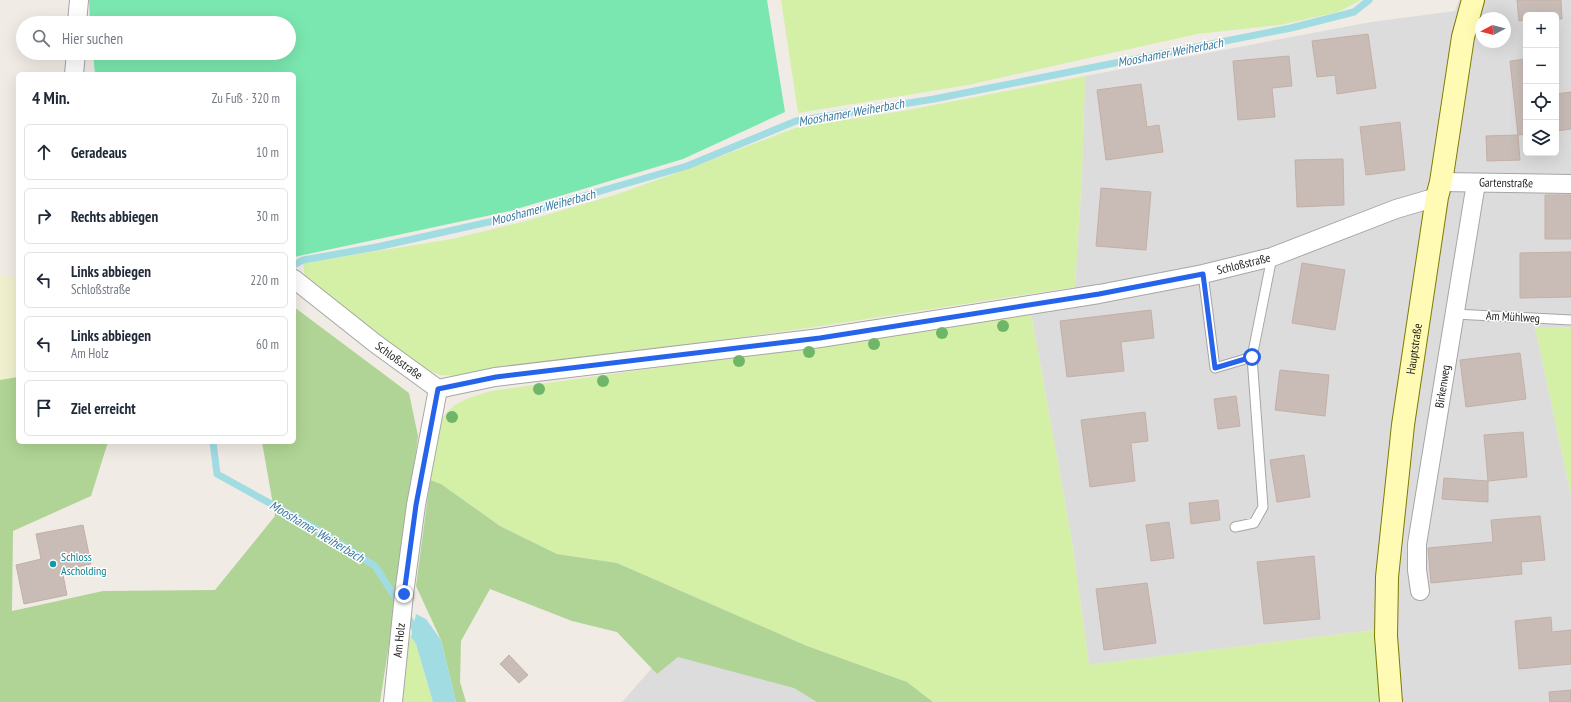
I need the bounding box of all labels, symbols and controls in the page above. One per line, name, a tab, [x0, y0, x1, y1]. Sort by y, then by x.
north arrow	[1475, 12, 1511, 48]
map controls	[1523, 12, 1559, 156]
button: +	[1523, 12, 1559, 48]
search box	[16, 16, 296, 60]
icon: search	[30, 27, 52, 49]
text: Hier suchen	[62, 29, 123, 48]
water label: Mooshamer Weiherbach	[1116, 34, 1226, 71]
button: −	[1523, 48, 1559, 84]
button: locate	[1523, 84, 1559, 120]
text: 4 Min.	[32, 87, 70, 109]
text: Zu Fuß · 320 m	[212, 90, 280, 107]
water label: Mooshamer Weiherbach	[797, 95, 907, 130]
button: layers	[1523, 120, 1559, 156]
icon: ahead	[33, 141, 55, 163]
text: Geradeaus	[71, 143, 127, 162]
text: 10 m	[256, 144, 279, 161]
street label: Gartenstraße	[1479, 175, 1533, 190]
water label: Mooshamer Weiherbach	[489, 185, 598, 230]
icon: right	[33, 205, 55, 227]
text: Rechts abbiegen	[71, 207, 158, 226]
text: 30 m	[256, 208, 279, 225]
street label: Schloßstraße	[1215, 250, 1272, 277]
text: Links abbiegen	[71, 262, 151, 281]
icon: left	[33, 269, 55, 291]
text: 220 m	[250, 272, 279, 289]
text: Schloßstraße	[71, 281, 130, 298]
street label: Am Mühlweg	[1486, 308, 1540, 325]
street label: Hauptstraße	[1403, 322, 1425, 375]
text: Links abbiegen	[71, 326, 151, 345]
icon: left	[33, 333, 55, 355]
text: 60 m	[256, 336, 279, 353]
street label: Schloßstraße	[373, 338, 426, 382]
text: Am Holz	[71, 345, 109, 362]
route start	[1243, 348, 1261, 366]
street label: Birkenweg	[1431, 364, 1453, 409]
icon: arrive	[33, 397, 55, 419]
text: Ziel erreicht	[71, 399, 136, 418]
water label: Mooshamer Weiherbach	[266, 497, 368, 567]
place label: Schloss Ascholding	[61, 549, 107, 578]
marker: Schloss Ascholding	[48, 559, 58, 569]
route end	[395, 585, 413, 603]
street label: Am Holz	[390, 622, 408, 658]

